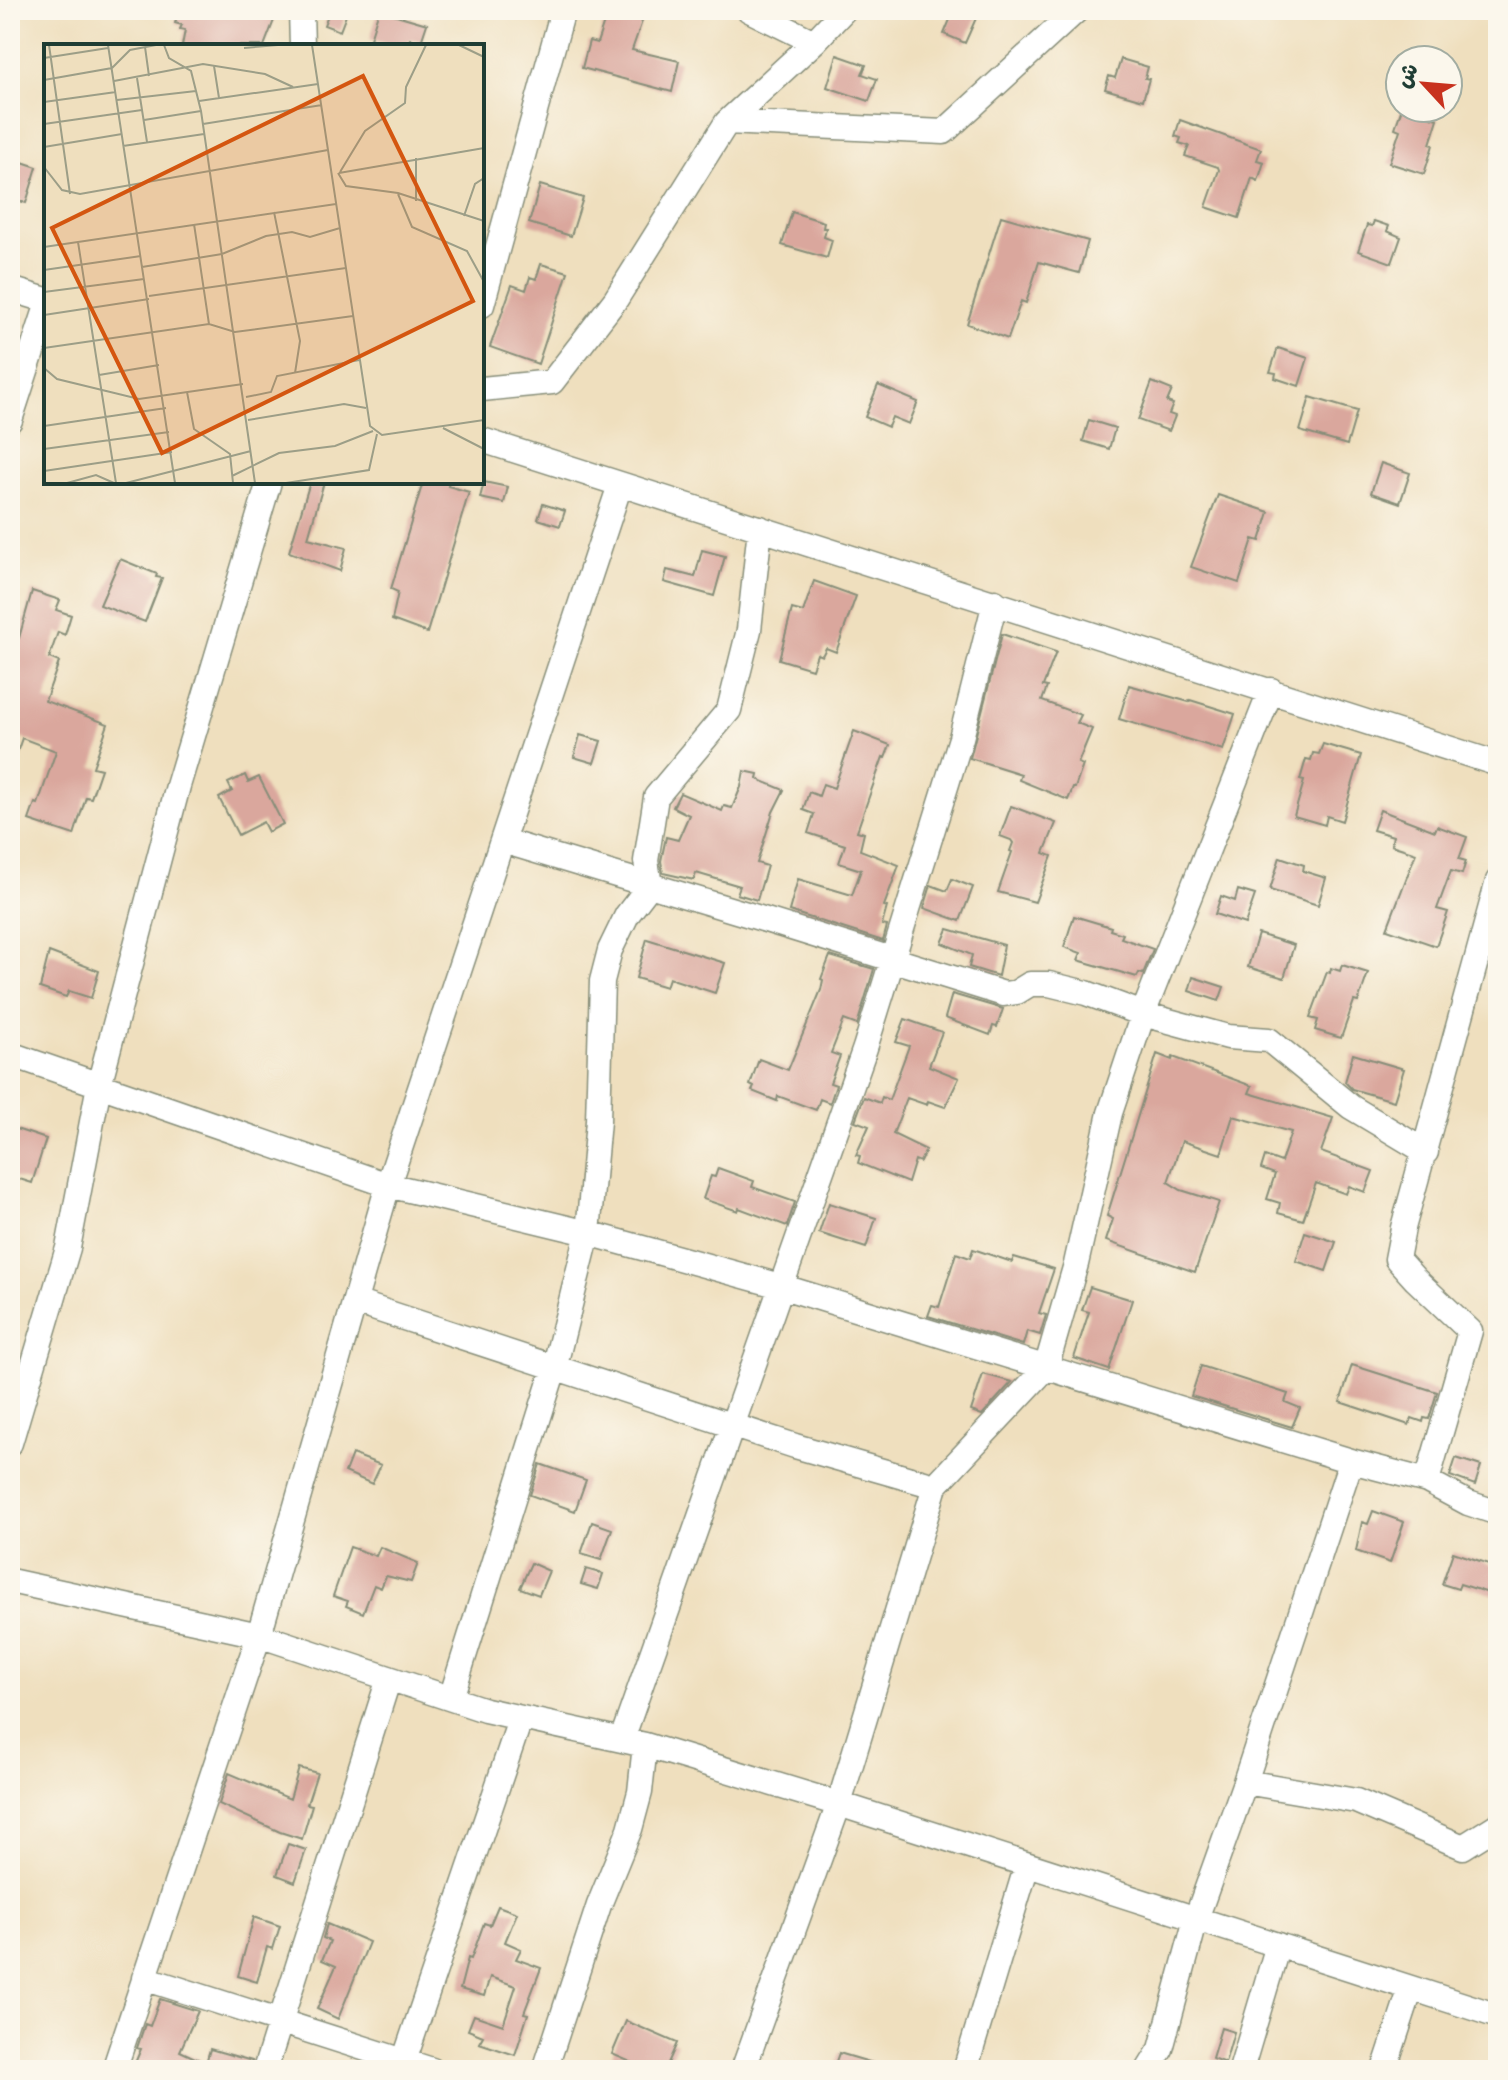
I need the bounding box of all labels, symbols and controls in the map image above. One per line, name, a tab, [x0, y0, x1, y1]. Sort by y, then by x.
inset map	[44, 44, 484, 484]
north arrow	[1384, 44, 1464, 124]
text: ش	[1387, 58, 1429, 95]

